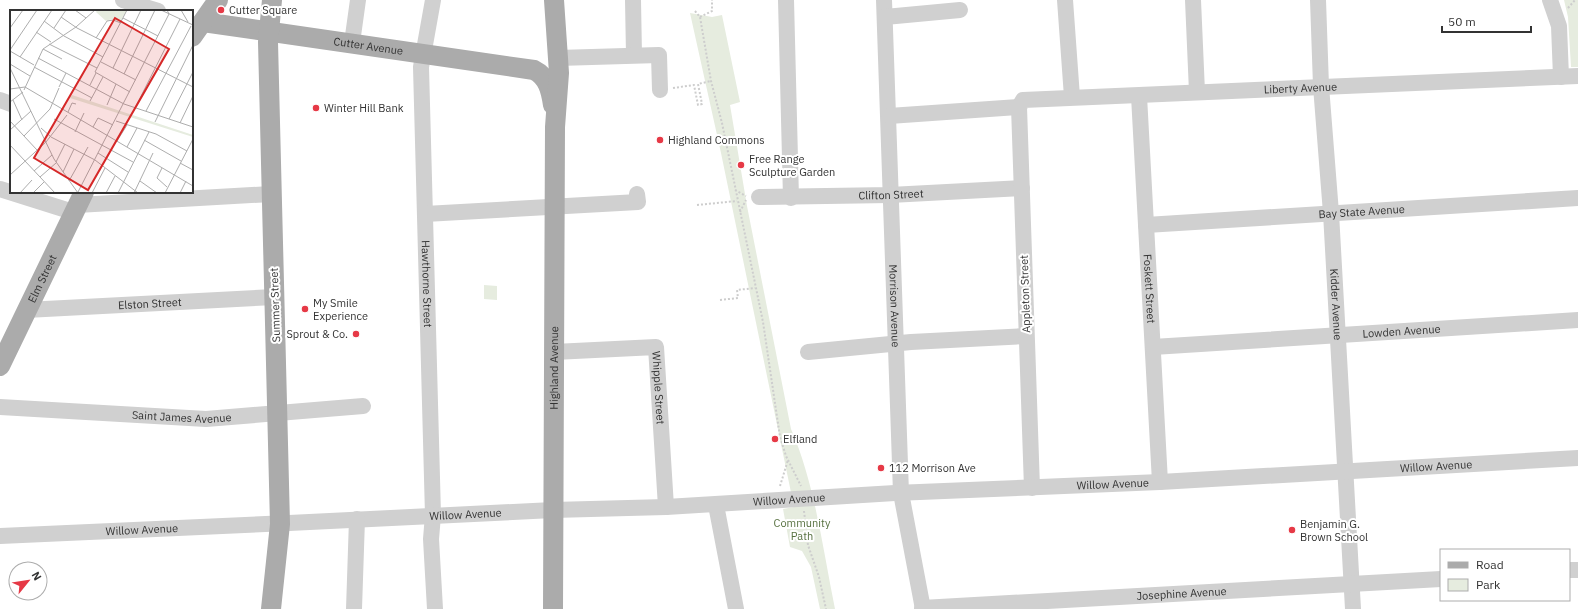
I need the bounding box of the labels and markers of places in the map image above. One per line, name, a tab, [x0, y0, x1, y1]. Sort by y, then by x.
place label: Cutter Square	[229, 3, 297, 17]
marker: Cutter Square	[216, 5, 226, 15]
place label: Winter Hill Bank	[324, 101, 404, 115]
marker: Winter Hill Bank	[311, 103, 321, 113]
place label: Highland Commons	[668, 133, 765, 147]
marker: Highland Commons	[655, 135, 665, 145]
place label: Free Range Sculpture Garden	[749, 152, 835, 179]
marker: Free Range Sculpture Garden	[736, 160, 746, 170]
place label: My Smile Experience	[313, 296, 368, 323]
marker: My Smile Experience	[300, 304, 310, 314]
place label: Sprout & Co.	[286, 327, 348, 341]
marker: Sprout & Co.	[351, 329, 361, 339]
place label: Elfland	[783, 432, 817, 446]
marker: Elfland	[770, 434, 780, 444]
place label: 112 Morrison Ave	[889, 461, 976, 475]
marker: 112 Morrison Ave	[876, 463, 886, 473]
place label: Benjamin G. Brown School	[1300, 517, 1368, 544]
marker: Benjamin G. Brown School	[1287, 525, 1297, 535]

